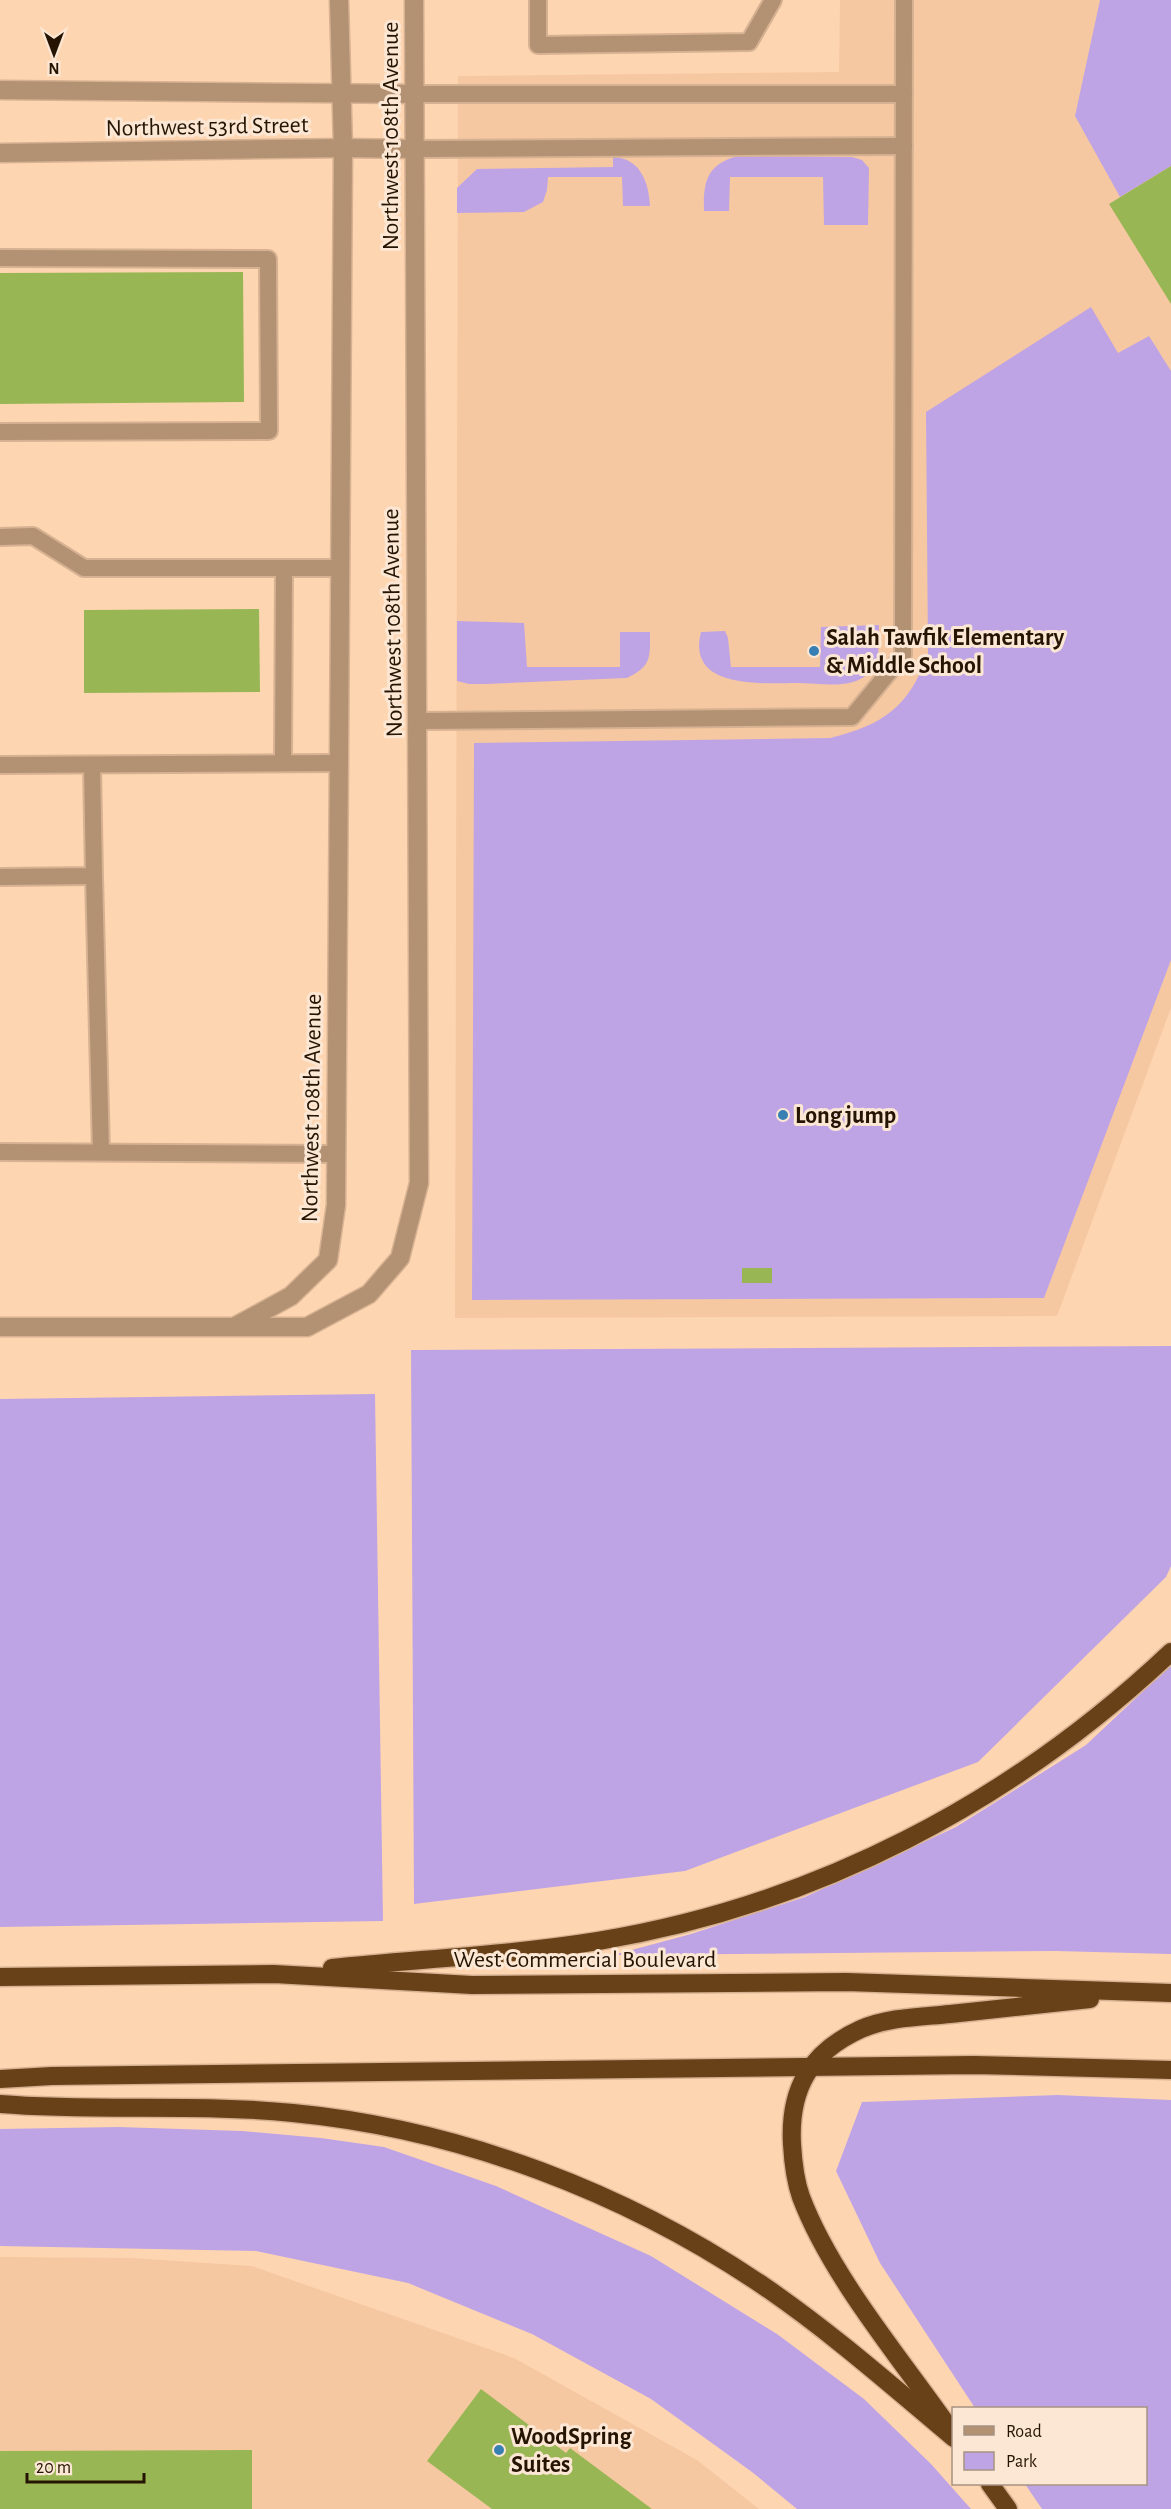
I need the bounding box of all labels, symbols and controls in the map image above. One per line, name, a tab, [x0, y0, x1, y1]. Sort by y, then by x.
street label: Northwest 108th Avenue	[379, 22, 403, 250]
north arrow	[24, 24, 84, 84]
text: N	[48, 60, 60, 76]
street label: Northwest 53rd Street	[105, 113, 309, 141]
street label: Northwest 108th Avenue	[379, 508, 407, 738]
place label: Salah Tawfik Elementary & Middle School	[826, 626, 1064, 678]
marker: Salah Tawfik Elementary & Middle School	[807, 644, 821, 658]
street label: Northwest 108th Avenue	[298, 993, 326, 1223]
place label: Long jump	[795, 1104, 896, 1128]
marker: Long jump	[776, 1108, 790, 1122]
street label: West Commercial Boulevard	[454, 1948, 716, 1972]
legend	[952, 2407, 1147, 2485]
text: Road	[1006, 2423, 1042, 2441]
place label: WoodSpring Suites	[511, 2425, 632, 2477]
marker: WoodSpring Suites	[492, 2443, 506, 2457]
scale bar	[27, 2446, 144, 2484]
text: Park	[1006, 2453, 1038, 2471]
text: 20 m	[36, 2459, 71, 2477]

